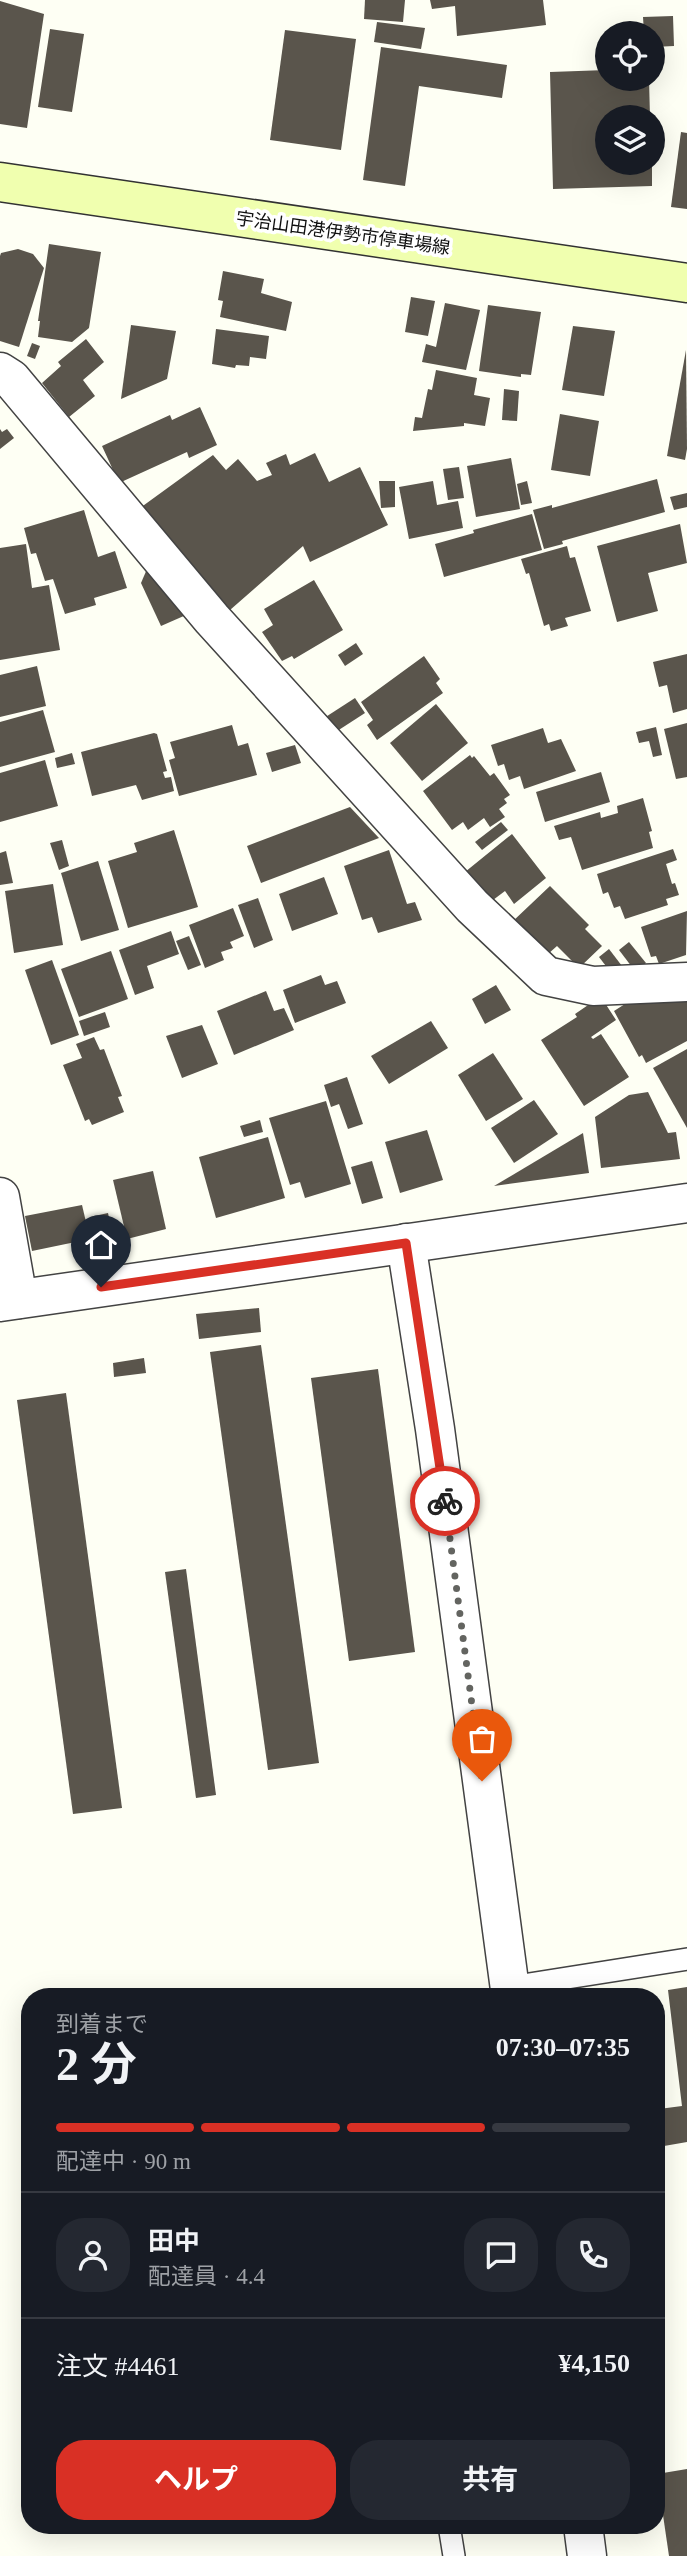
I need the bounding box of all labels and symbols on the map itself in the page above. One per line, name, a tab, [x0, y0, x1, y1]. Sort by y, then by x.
street label: 宇治山田港伊勢市停車場線	[235, 208, 451, 258]
pin	[71, 1215, 131, 1287]
courier	[410, 1466, 480, 1536]
pin	[452, 1709, 512, 1781]

